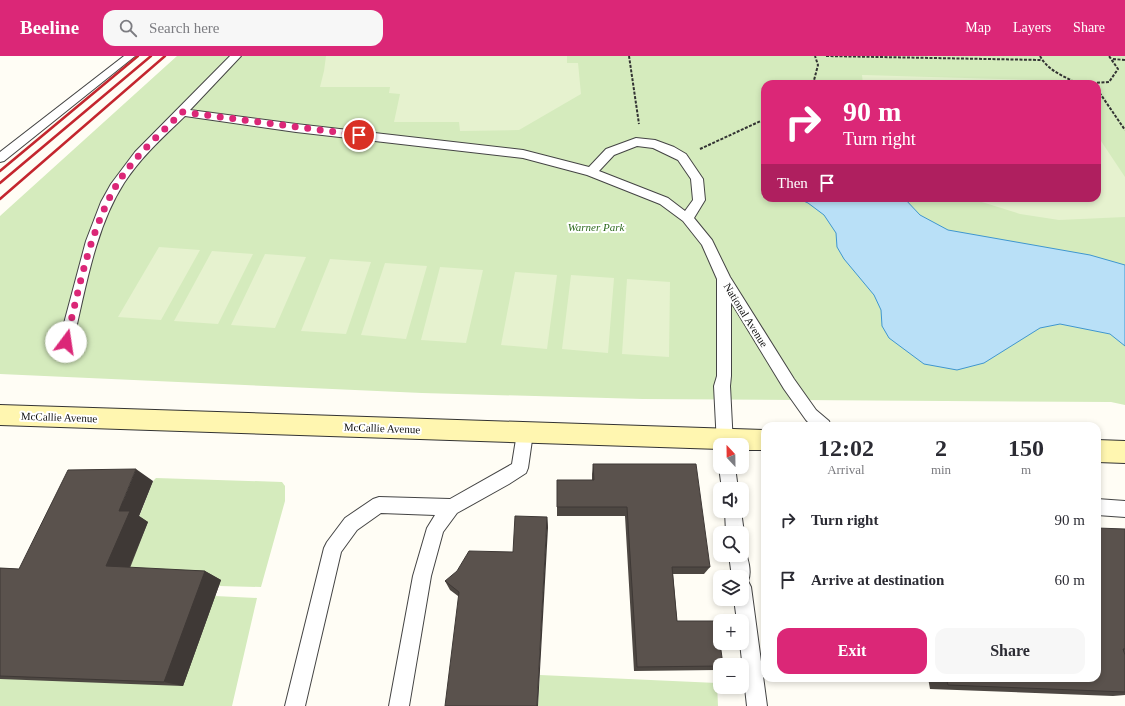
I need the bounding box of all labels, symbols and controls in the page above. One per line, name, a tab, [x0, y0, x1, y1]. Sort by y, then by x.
search box	[103, 10, 383, 46]
text: Beeline	[20, 17, 79, 38]
icon: search	[117, 17, 139, 39]
text: Search here	[149, 20, 219, 36]
text: Map	[965, 20, 991, 35]
text: Layers	[1013, 20, 1051, 35]
text: Share	[1073, 20, 1105, 35]
icon: right	[777, 96, 829, 148]
text: 90 m	[843, 96, 901, 127]
pin	[342, 118, 376, 152]
icon: arrive	[348, 124, 370, 146]
text: Turn right	[843, 129, 916, 149]
icon: arrive	[816, 172, 838, 194]
text: Then	[777, 175, 808, 191]
park label: Warner Park	[568, 221, 625, 233]
street label: National Avenue	[721, 281, 771, 349]
position arrow	[45, 321, 87, 363]
street label: McCallie Avenue	[21, 410, 98, 424]
street label: McCallie Avenue	[344, 421, 421, 435]
text: 12:02	[818, 435, 874, 461]
text: 2	[935, 435, 947, 461]
text: 150	[1008, 435, 1044, 461]
north arrow	[713, 438, 749, 474]
map controls	[713, 438, 749, 694]
text: Arrival	[827, 462, 865, 477]
text: min	[931, 462, 951, 477]
text: m	[1021, 462, 1031, 477]
button: sound	[713, 482, 749, 518]
icon: right	[777, 509, 799, 531]
text: Turn right	[811, 512, 878, 528]
text: 90 m	[1055, 512, 1085, 528]
button: search	[713, 526, 749, 562]
icon: arrive	[777, 569, 799, 591]
button: layers	[713, 570, 749, 606]
text: Arrive at destination	[811, 572, 944, 588]
text: 60 m	[1055, 572, 1085, 588]
button: +	[713, 614, 749, 650]
button: Exit	[777, 628, 927, 674]
button: Share	[935, 628, 1085, 674]
button: −	[713, 658, 749, 694]

